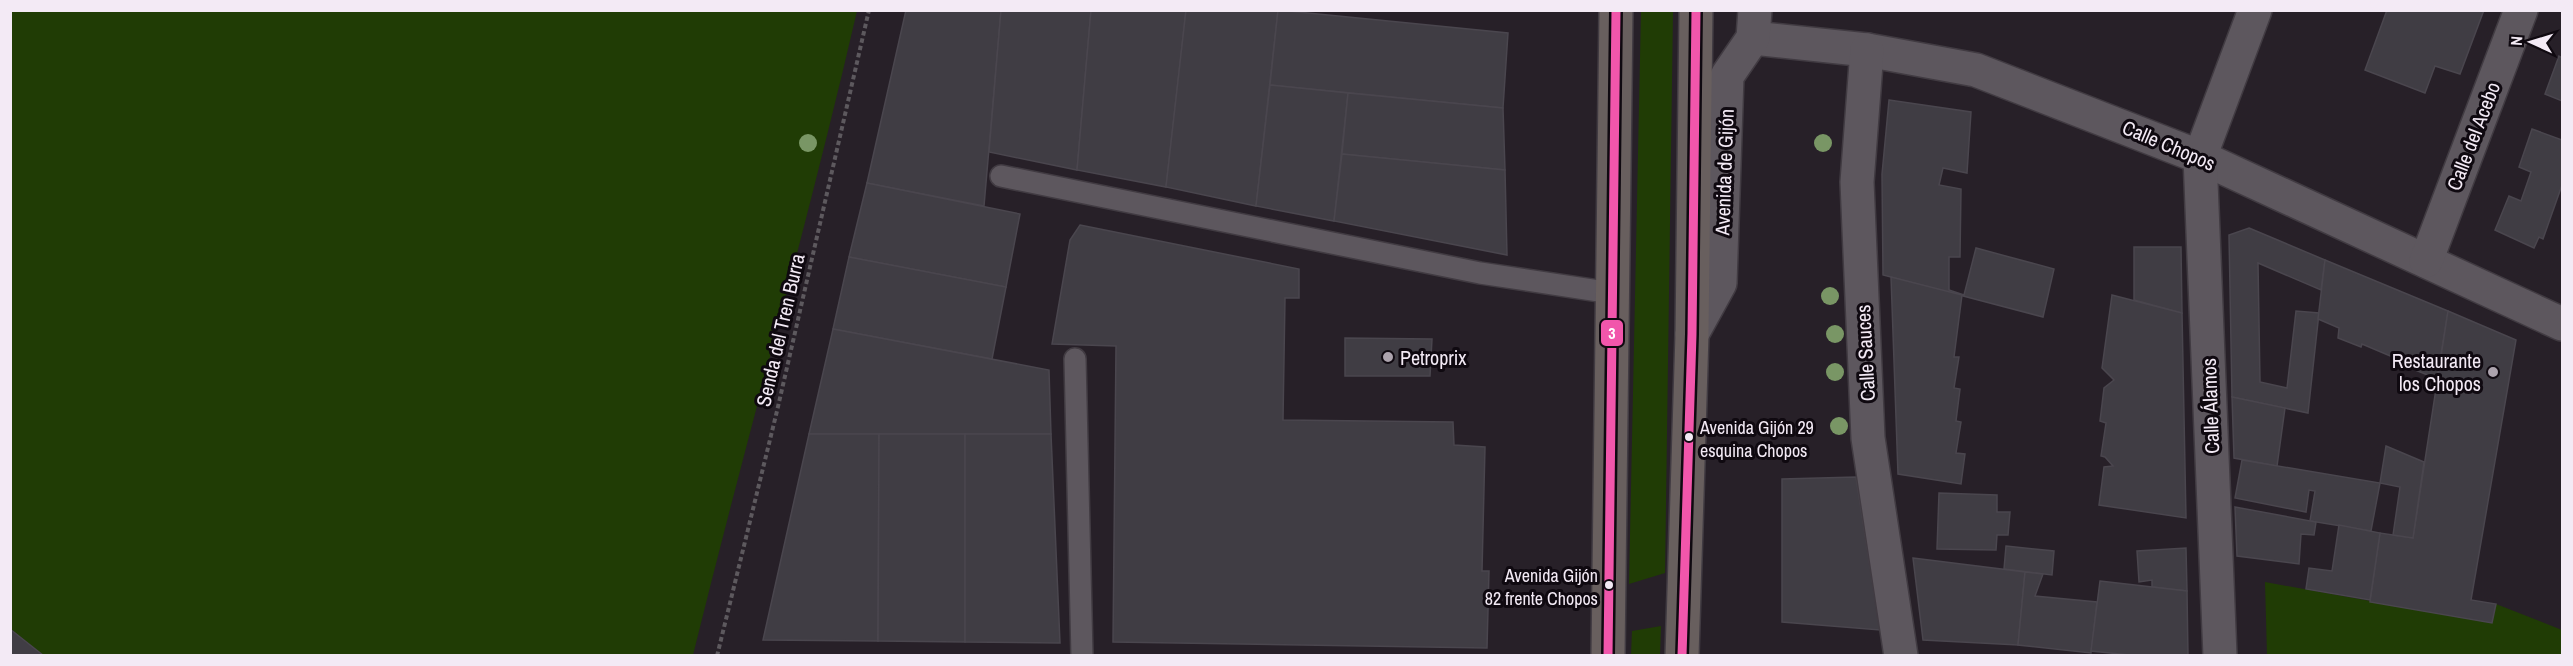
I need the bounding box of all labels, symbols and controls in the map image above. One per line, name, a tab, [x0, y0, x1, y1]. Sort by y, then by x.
north arrow	[2501, 12, 2561, 72]
text: N	[2505, 35, 2527, 46]
street label: Calle del Acebo	[2440, 78, 2506, 194]
street label: Avenida de Gijón	[1708, 108, 1740, 237]
street label: Calle Chopos	[2118, 113, 2220, 177]
street label: Senda del Tren Burra	[749, 251, 811, 409]
street label: Calle Sauces	[1849, 304, 1881, 402]
line badge: 3	[1600, 319, 1624, 347]
text: 3	[1608, 322, 1616, 344]
place label: Petroprix	[1400, 344, 1467, 371]
place label: Restaurante los Chopos	[2392, 347, 2481, 397]
marker: Petroprix	[1381, 350, 1395, 364]
street label: Calle Álamos	[2195, 358, 2225, 454]
marker: Restaurante los Chopos	[2486, 365, 2500, 379]
place label: Avenida Gijón 29 esquina Chopos	[1699, 415, 1814, 463]
marker: Avenida Gijón 29 esquina Chopos	[1683, 431, 1695, 443]
place label: Avenida Gijón 82 frente Chopos	[1485, 563, 1598, 611]
marker: Avenida Gijón 82 frente Chopos	[1603, 579, 1615, 591]

